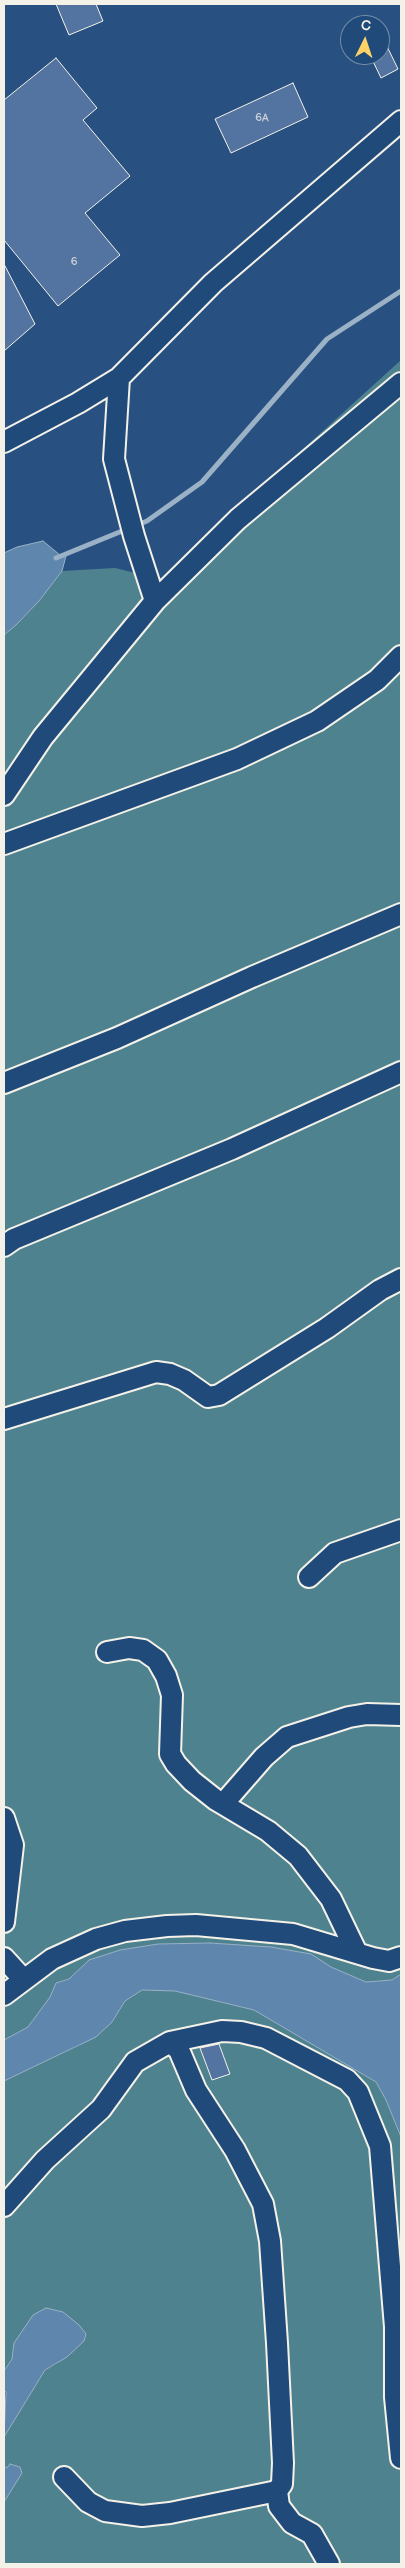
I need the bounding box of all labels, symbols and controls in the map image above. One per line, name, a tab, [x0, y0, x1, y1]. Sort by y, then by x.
north arrow	[340, 15, 390, 65]
text: С	[361, 17, 371, 34]
house number: 6А	[255, 111, 269, 125]
house number: 6	[71, 255, 77, 269]

